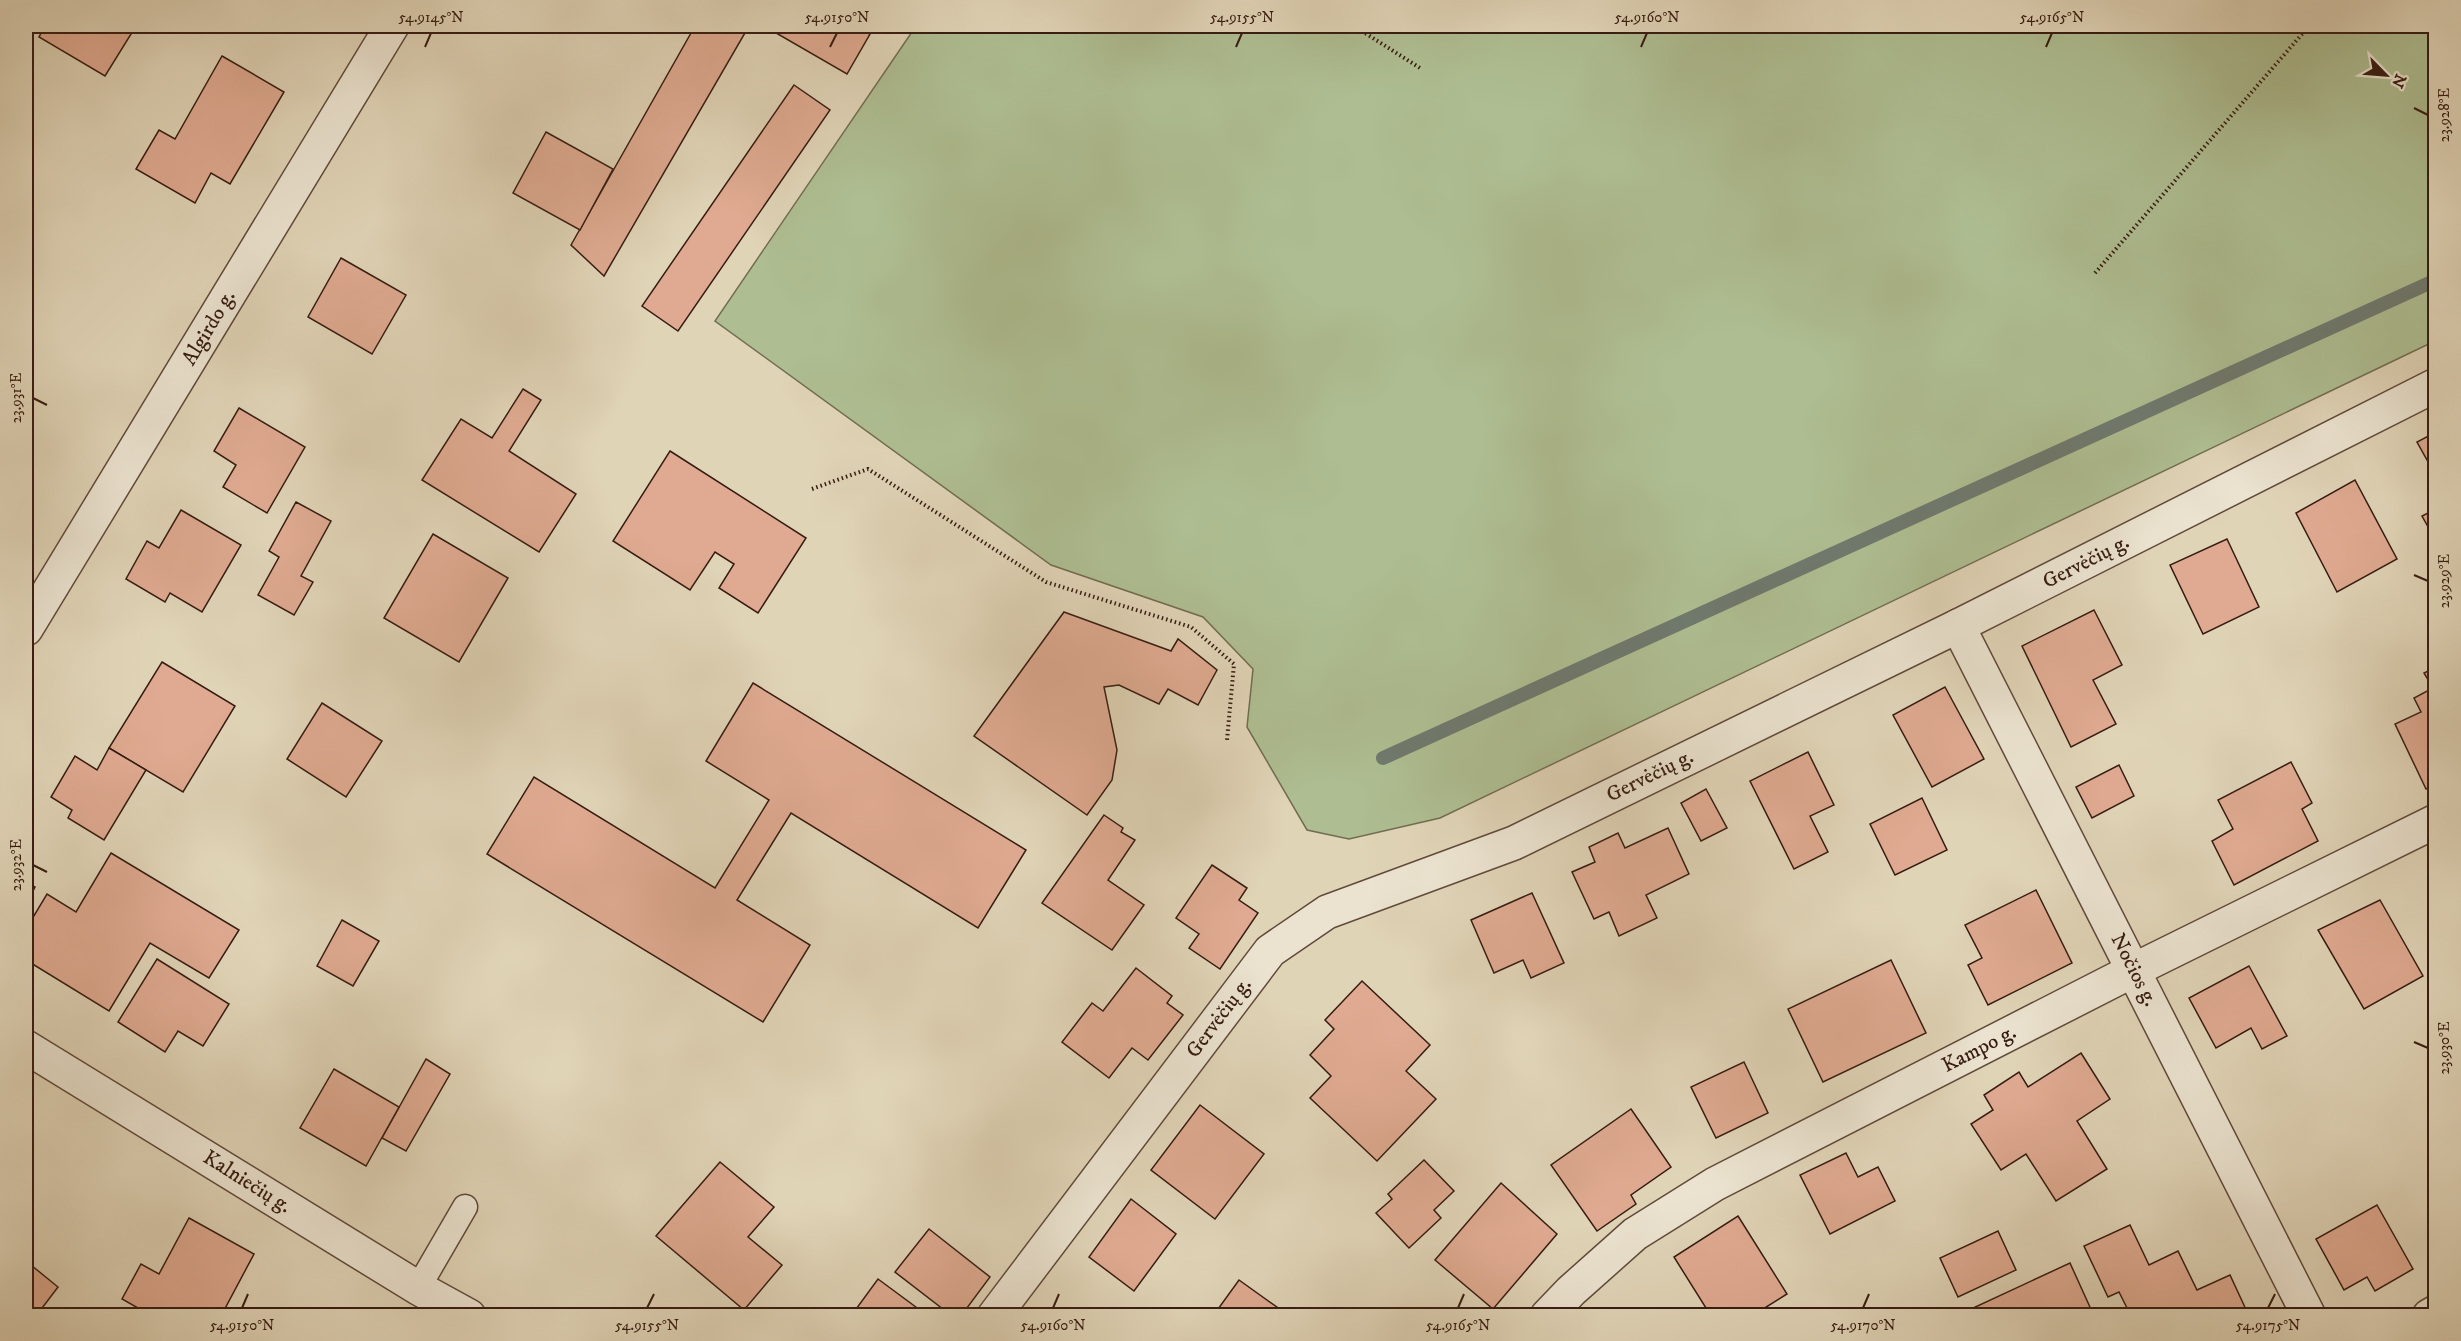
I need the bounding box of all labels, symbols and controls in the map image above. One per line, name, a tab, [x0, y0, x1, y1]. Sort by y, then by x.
text: 54.9145°N	[398, 8, 464, 27]
text: 54.9150°N	[805, 8, 869, 27]
text: 54.9155°N	[1210, 8, 1274, 27]
text: 54.9160°N	[1614, 8, 1680, 27]
text: 54.9165°N	[2020, 8, 2084, 27]
north arrow	[2356, 45, 2416, 105]
text: N	[2387, 71, 2411, 91]
text: 23.928°E	[2435, 87, 2454, 142]
street label: Algirdo g.	[176, 286, 242, 370]
text: 23.931°E	[7, 372, 26, 423]
street label: Gervėčių g.	[2038, 529, 2134, 595]
text: 23.929°E	[2435, 553, 2454, 608]
street label: Gervėčių g.	[1602, 744, 1698, 808]
text: 23.932°E	[7, 838, 26, 891]
street label: Nočios g.	[2105, 929, 2163, 1011]
street label: Gervėčių g.	[1180, 973, 1258, 1063]
street label: Kampo g.	[1937, 1019, 2021, 1079]
text: 23.930°E	[2435, 1021, 2454, 1075]
street label: Kalniečių g.	[198, 1145, 296, 1219]
text: 54.9150°N	[210, 1316, 274, 1335]
text: 54.9155°N	[615, 1316, 679, 1335]
text: 54.9160°N	[1020, 1316, 1086, 1335]
text: 54.9165°N	[1426, 1316, 1490, 1335]
text: 54.9170°N	[1830, 1316, 1896, 1335]
text: 54.9175°N	[2236, 1316, 2300, 1335]

